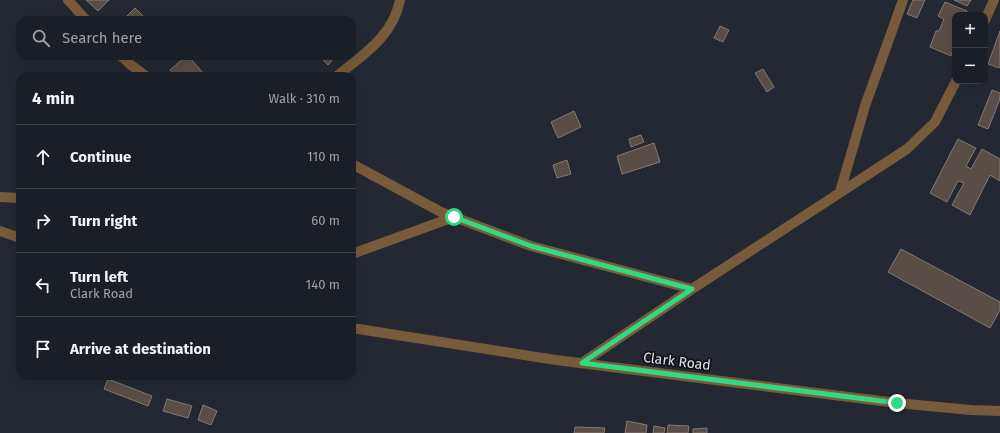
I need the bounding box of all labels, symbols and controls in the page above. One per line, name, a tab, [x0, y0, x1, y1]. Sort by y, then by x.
map controls	[952, 12, 988, 84]
button: +	[952, 12, 988, 48]
search box	[16, 16, 356, 60]
icon: search	[30, 27, 52, 49]
text: Search here	[62, 29, 142, 47]
button: −	[952, 48, 988, 84]
text: 4 min	[32, 88, 75, 109]
text: Walk · 310 m	[269, 91, 340, 106]
icon: ahead	[32, 146, 54, 168]
text: Continue	[70, 148, 131, 166]
text: 110 m	[307, 149, 340, 164]
route start	[445, 208, 463, 226]
icon: right	[32, 210, 54, 232]
text: Turn right	[70, 212, 137, 230]
text: 60 m	[311, 213, 340, 228]
text: Turn left	[70, 268, 128, 286]
icon: left	[32, 274, 54, 296]
text: 140 m	[306, 277, 340, 292]
text: Clark Road	[70, 286, 133, 301]
icon: arrive	[32, 338, 54, 360]
text: Arrive at destination	[70, 340, 211, 358]
street label: Clark Road	[642, 349, 712, 374]
route end	[888, 394, 906, 412]

